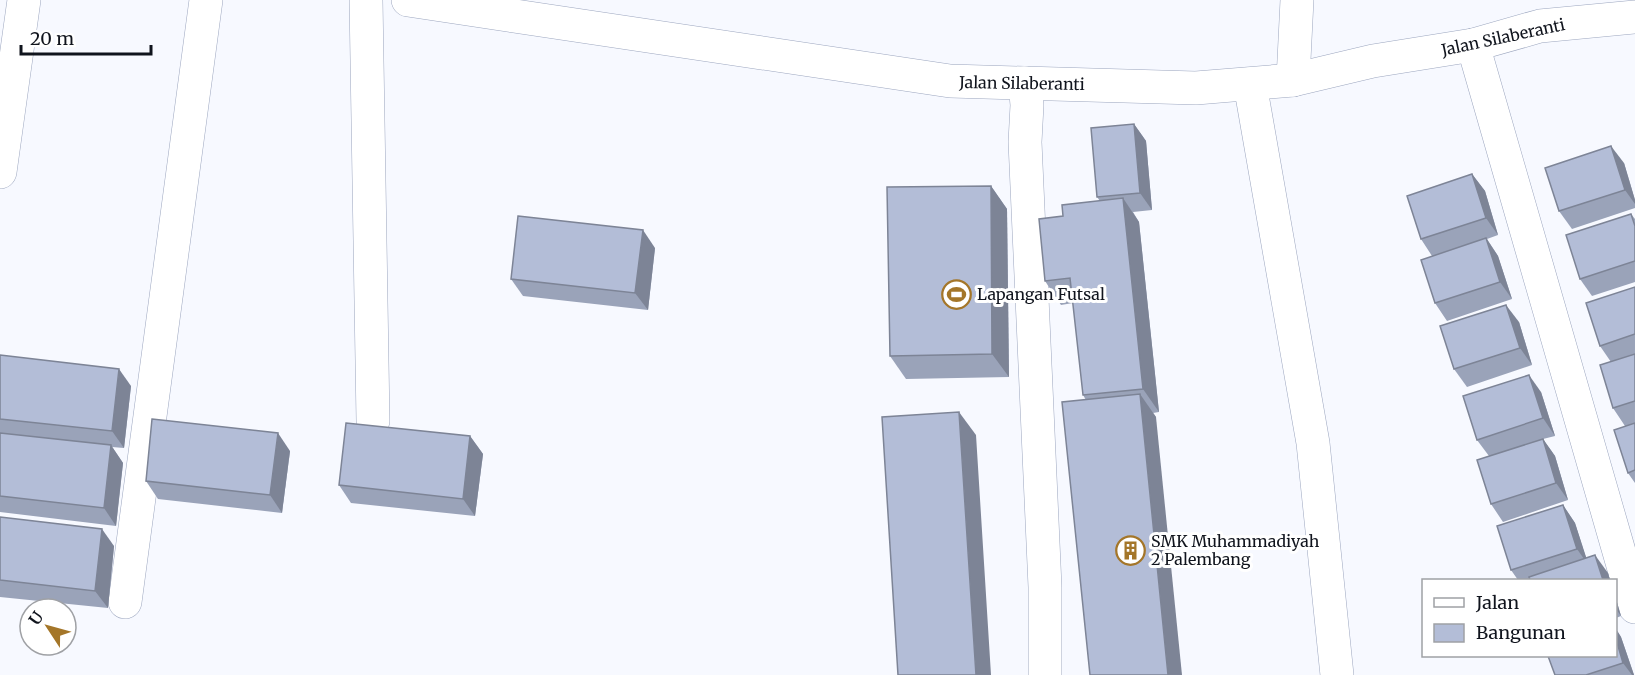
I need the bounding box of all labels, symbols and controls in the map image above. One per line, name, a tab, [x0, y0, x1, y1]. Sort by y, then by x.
street label: Jalan Silaberanti	[1438, 14, 1567, 60]
scale bar	[21, 18, 152, 56]
text: 20 m	[30, 27, 74, 50]
street label: Jalan Silaberanti	[958, 72, 1085, 94]
sports icon: Lapangan Futsal	[940, 278, 972, 310]
place label: Lapangan Futsal	[977, 284, 1105, 304]
place label: SMK Muhammadiyah 2 Palembang	[1151, 531, 1320, 569]
building icon: SMK Muhammadiyah 2 Palembang	[1114, 534, 1146, 566]
legend	[1422, 579, 1617, 657]
text: Jalan	[1475, 591, 1519, 614]
north arrow	[18, 597, 78, 657]
text: U	[24, 607, 48, 629]
text: Bangunan	[1476, 621, 1566, 644]

